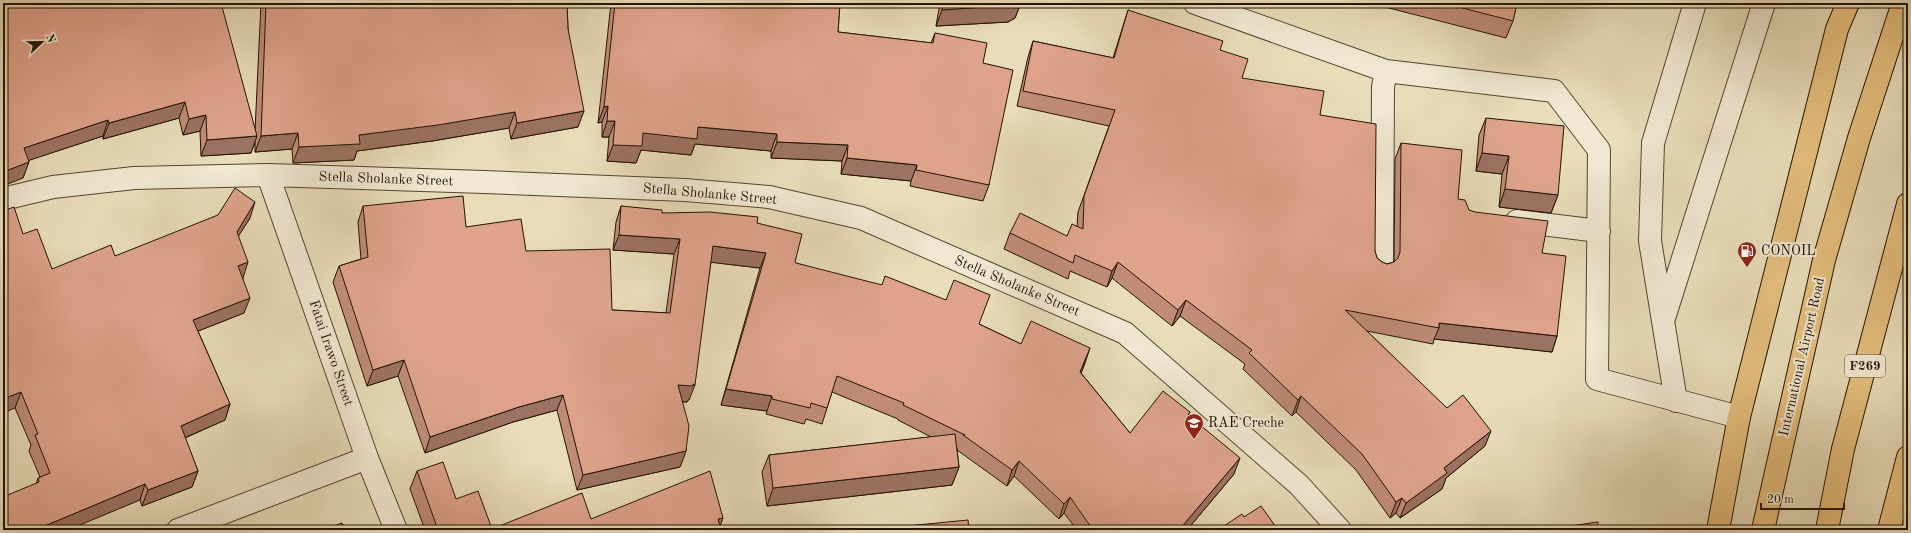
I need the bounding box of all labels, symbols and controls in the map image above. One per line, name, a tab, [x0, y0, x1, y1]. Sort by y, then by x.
north arrow	[22, 22, 62, 62]
text: N	[43, 33, 57, 45]
street label: Stella Sholanke Street	[318, 170, 454, 188]
street label: Stella Sholanke Street	[642, 181, 778, 207]
fuel station icon: CONOIL	[1736, 240, 1758, 268]
place label: CONOIL	[1761, 244, 1816, 258]
street label: Stella Sholanke Street	[952, 253, 1082, 319]
street label: International Airport Road	[1777, 276, 1827, 438]
street label: Fatai Irawo Street	[306, 298, 356, 408]
road number: F269	[1845, 355, 1885, 377]
school or university icon: RAE Creche	[1183, 412, 1205, 440]
place label: RAE Creche	[1208, 416, 1284, 430]
scale bar	[1761, 485, 1844, 511]
text: 20 m	[1767, 494, 1794, 506]

